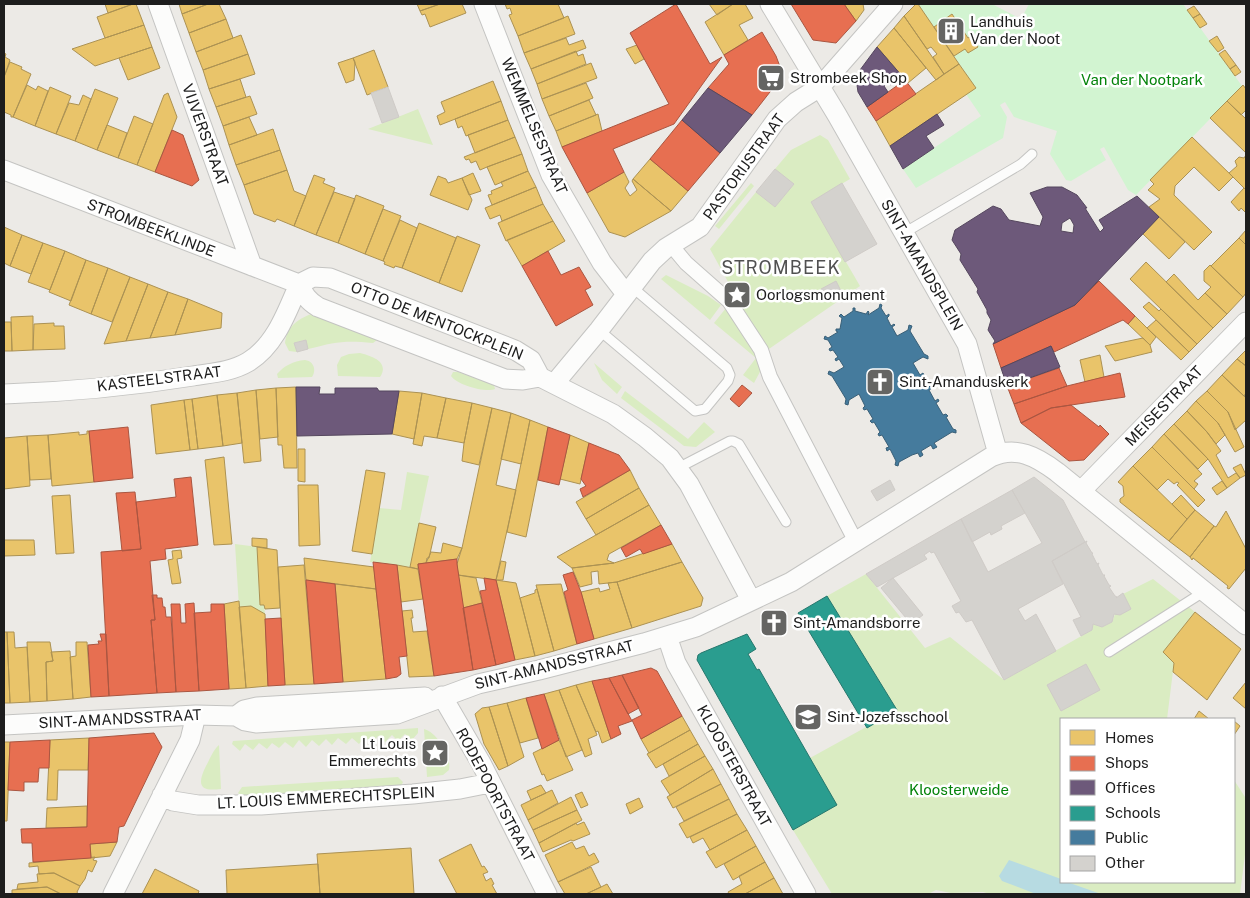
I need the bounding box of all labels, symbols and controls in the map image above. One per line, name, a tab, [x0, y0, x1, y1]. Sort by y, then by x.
place label: Landhuis Van der Noot	[970, 13, 1061, 47]
building icon: Landhuis Van der Noot	[936, 16, 966, 46]
street label: WEMMELSESTRAAT	[498, 55, 571, 196]
supermarket icon: Strombeek Shop	[756, 63, 786, 93]
place label: Strombeek Shop	[790, 69, 907, 86]
park label: Van der Nootpark	[1081, 71, 1203, 88]
street label: VIJVERSTRAAT	[179, 81, 232, 188]
street label: PASTORIJSTRAAT	[699, 110, 788, 223]
street label: STROMBEEKLINDE	[85, 195, 218, 260]
street label: SINT-AMANDSPLEIN	[878, 196, 967, 333]
district label: STROMBEEK	[721, 257, 841, 278]
street label: OTTO DE MENTOCKPLEIN	[348, 278, 526, 363]
place icon: Oorlogsmonument	[722, 280, 752, 310]
place label: Oorlogsmonument	[756, 286, 885, 303]
street label: KASTEELSTRAAT	[96, 362, 222, 395]
street label: MEISESTRAAT	[1121, 362, 1206, 449]
church icon: Sint-Amanduskerk	[865, 367, 895, 397]
place label: Sint-Amanduskerk	[899, 373, 1029, 390]
church icon: Sint-Amandsborre	[759, 608, 789, 638]
place label: Sint-Amandsborre	[793, 614, 921, 631]
street label: SINT-AMANDSSTRAAT	[473, 637, 635, 692]
street label: KLOOSTERSTRAAT	[694, 702, 775, 830]
school or university icon: Sint-Jozefsschool	[793, 702, 823, 732]
street label: SINT-AMANDSSTRAAT	[38, 706, 202, 731]
place label: Sint-Jozefsschool	[827, 708, 949, 725]
legend	[1060, 718, 1235, 883]
street label: RODEPOORTSTRAAT	[453, 725, 538, 865]
text: Homes	[1105, 729, 1154, 746]
place label: Lt Louis Emmerechts	[328, 735, 416, 769]
place icon: Lt Louis Emmerechts	[420, 738, 450, 768]
text: Shops	[1105, 754, 1149, 771]
text: Offices	[1105, 779, 1155, 796]
park label: Kloosterweide	[909, 781, 1009, 798]
street label: LT. LOUIS EMMERECHTSPLEIN	[217, 783, 435, 812]
text: Schools	[1105, 804, 1161, 821]
text: Public	[1105, 829, 1149, 846]
text: Other	[1105, 854, 1145, 871]

